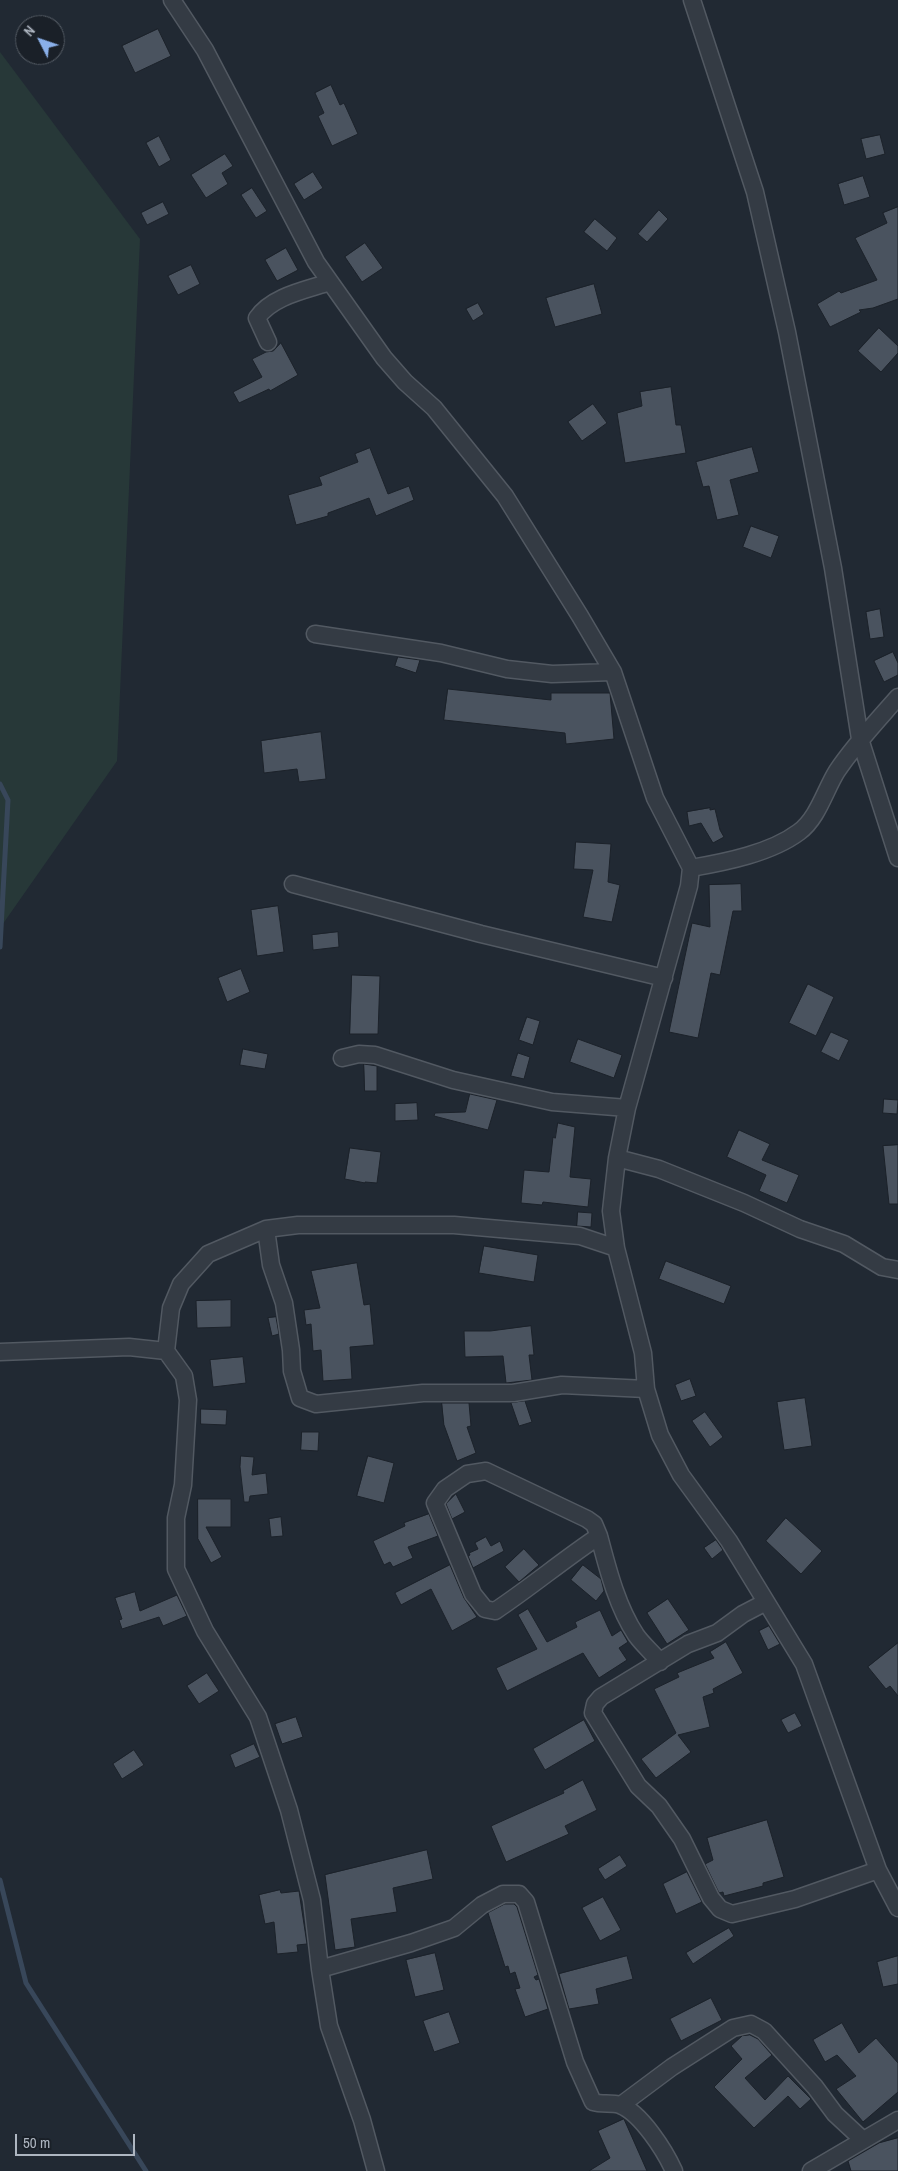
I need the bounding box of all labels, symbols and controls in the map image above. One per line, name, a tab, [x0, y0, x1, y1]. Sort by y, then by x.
north arrow	[15, 15, 65, 65]
text: N	[20, 22, 39, 40]
scale bar	[18, 2124, 138, 2156]
text: 50 m	[23, 2132, 50, 2153]

